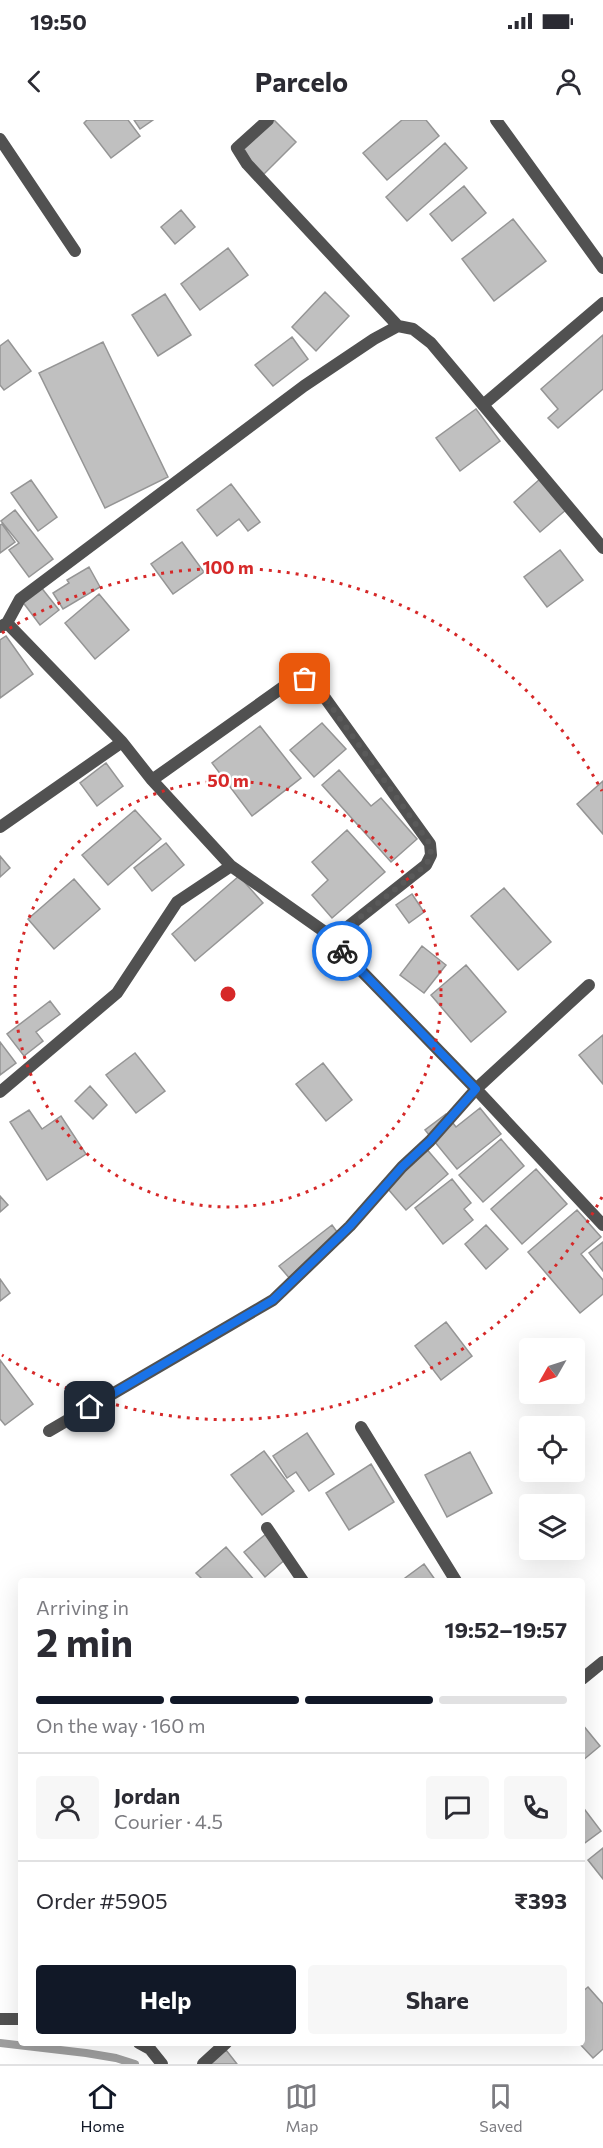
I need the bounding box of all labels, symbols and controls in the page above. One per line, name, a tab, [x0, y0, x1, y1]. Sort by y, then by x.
text: 19:50	[30, 8, 87, 35]
icon: back	[18, 65, 51, 98]
text: Parcelo	[255, 65, 348, 98]
icon: person	[552, 65, 585, 98]
text: 100 m	[202, 556, 254, 578]
pin	[279, 653, 330, 704]
icon: bag	[288, 662, 321, 695]
text: 50 m	[207, 769, 249, 791]
courier	[312, 921, 372, 981]
icon: bike	[326, 935, 359, 968]
centre of rings	[218, 984, 238, 1004]
north arrow	[519, 1338, 585, 1404]
map controls	[519, 1338, 585, 1560]
pin	[64, 1381, 115, 1432]
icon: home	[73, 1390, 106, 1423]
button: locate	[519, 1416, 585, 1482]
button: layers	[519, 1494, 585, 1560]
text: Arriving in	[36, 1595, 129, 1619]
text: 19:52–19:57	[445, 1616, 567, 1643]
text: 2 min	[36, 1617, 133, 1665]
text: On the way · 160 m	[36, 1713, 205, 1737]
button: person	[36, 1776, 99, 1839]
button: chat	[426, 1776, 489, 1839]
button: phone	[504, 1776, 567, 1839]
text: Jordan	[114, 1782, 180, 1809]
text: Courier · 4.5	[114, 1809, 223, 1833]
text: Order #5905	[36, 1887, 168, 1914]
text: ₹393	[514, 1887, 567, 1914]
button: Help	[36, 1965, 296, 2034]
button: Share	[308, 1965, 567, 2034]
tab: Home	[80, 2080, 124, 2135]
tab: Map	[285, 2080, 318, 2135]
tab: Saved	[479, 2080, 523, 2135]

